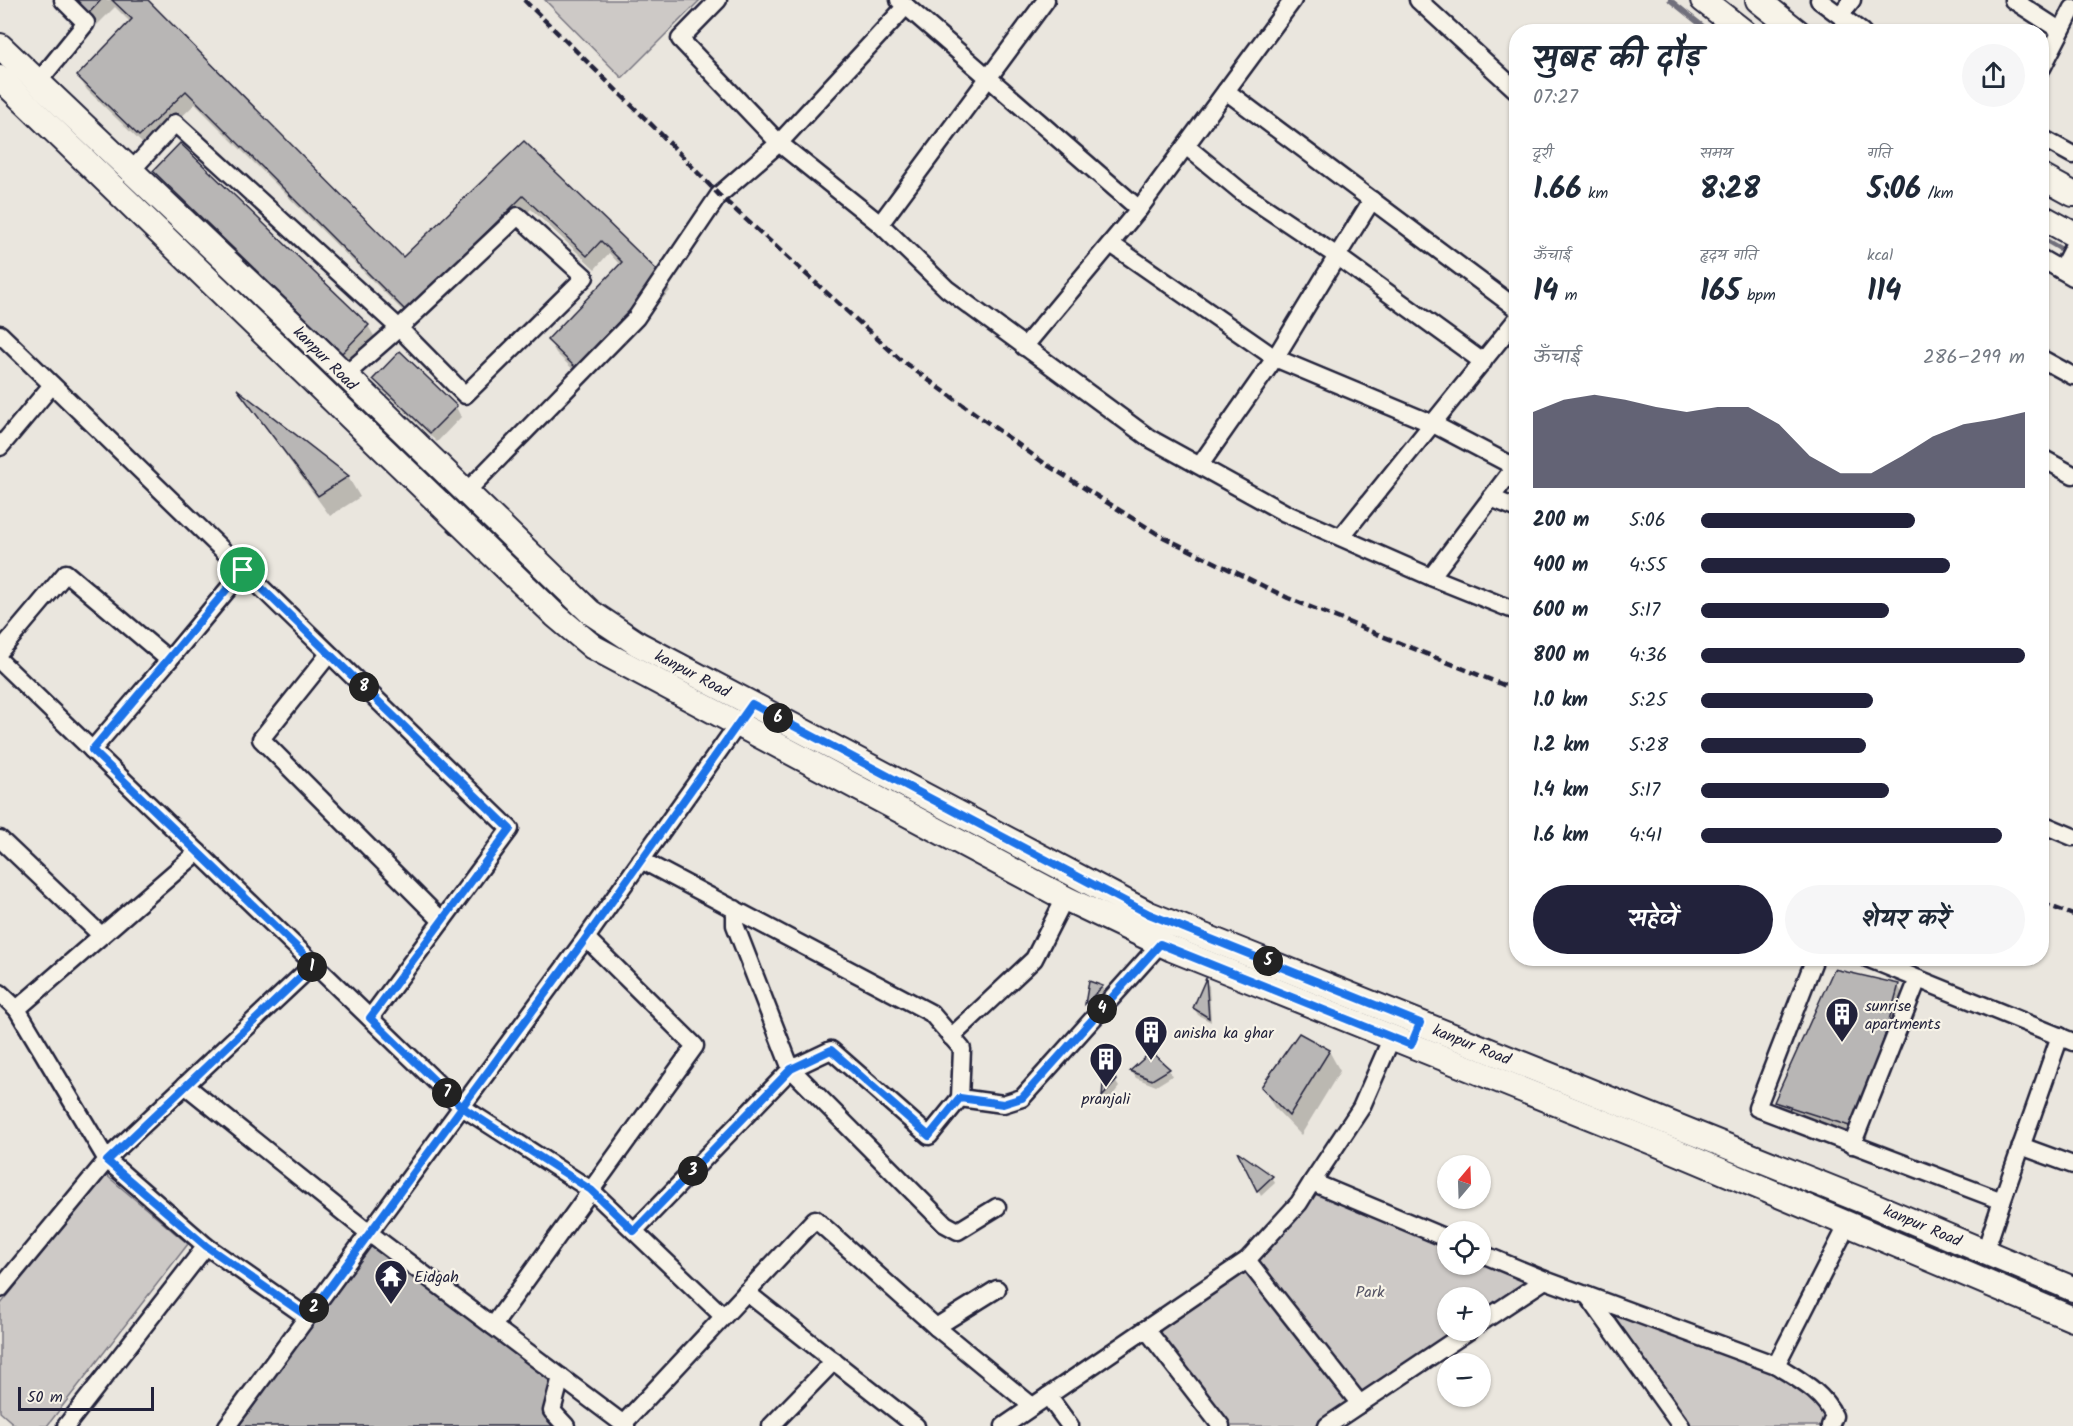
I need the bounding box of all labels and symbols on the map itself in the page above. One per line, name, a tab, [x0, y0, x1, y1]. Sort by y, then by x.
street label: kanpur Road	[287, 321, 364, 398]
pin	[217, 544, 268, 595]
street label: kanpur Road	[650, 644, 736, 705]
pin: 8	[349, 672, 379, 702]
pin: 6	[763, 703, 793, 733]
pin: 5	[1253, 946, 1283, 976]
pin: 1	[297, 952, 327, 982]
pin: 4	[1087, 994, 1117, 1024]
place label: sunrise apartments	[1865, 994, 1941, 1037]
building icon: sunrise apartments	[1824, 996, 1860, 1043]
building icon: anisha ka ghar	[1133, 1014, 1169, 1061]
street label: kanpur Road	[1428, 1018, 1515, 1073]
place label: anisha ka ghar	[1174, 1021, 1275, 1046]
building icon: pranjali	[1088, 1041, 1124, 1088]
pin: 7	[432, 1078, 462, 1108]
place label: pranjali	[1081, 1087, 1131, 1112]
north arrow	[1437, 1155, 1491, 1209]
pin: 3	[678, 1156, 708, 1186]
street label: kanpur Road	[1879, 1199, 1966, 1254]
temple icon: Eidgah	[373, 1258, 409, 1305]
place label: Eidgah	[414, 1265, 459, 1290]
park label: Park	[1356, 1280, 1385, 1305]
pin: 2	[299, 1293, 329, 1323]
scale bar	[18, 1384, 154, 1412]

